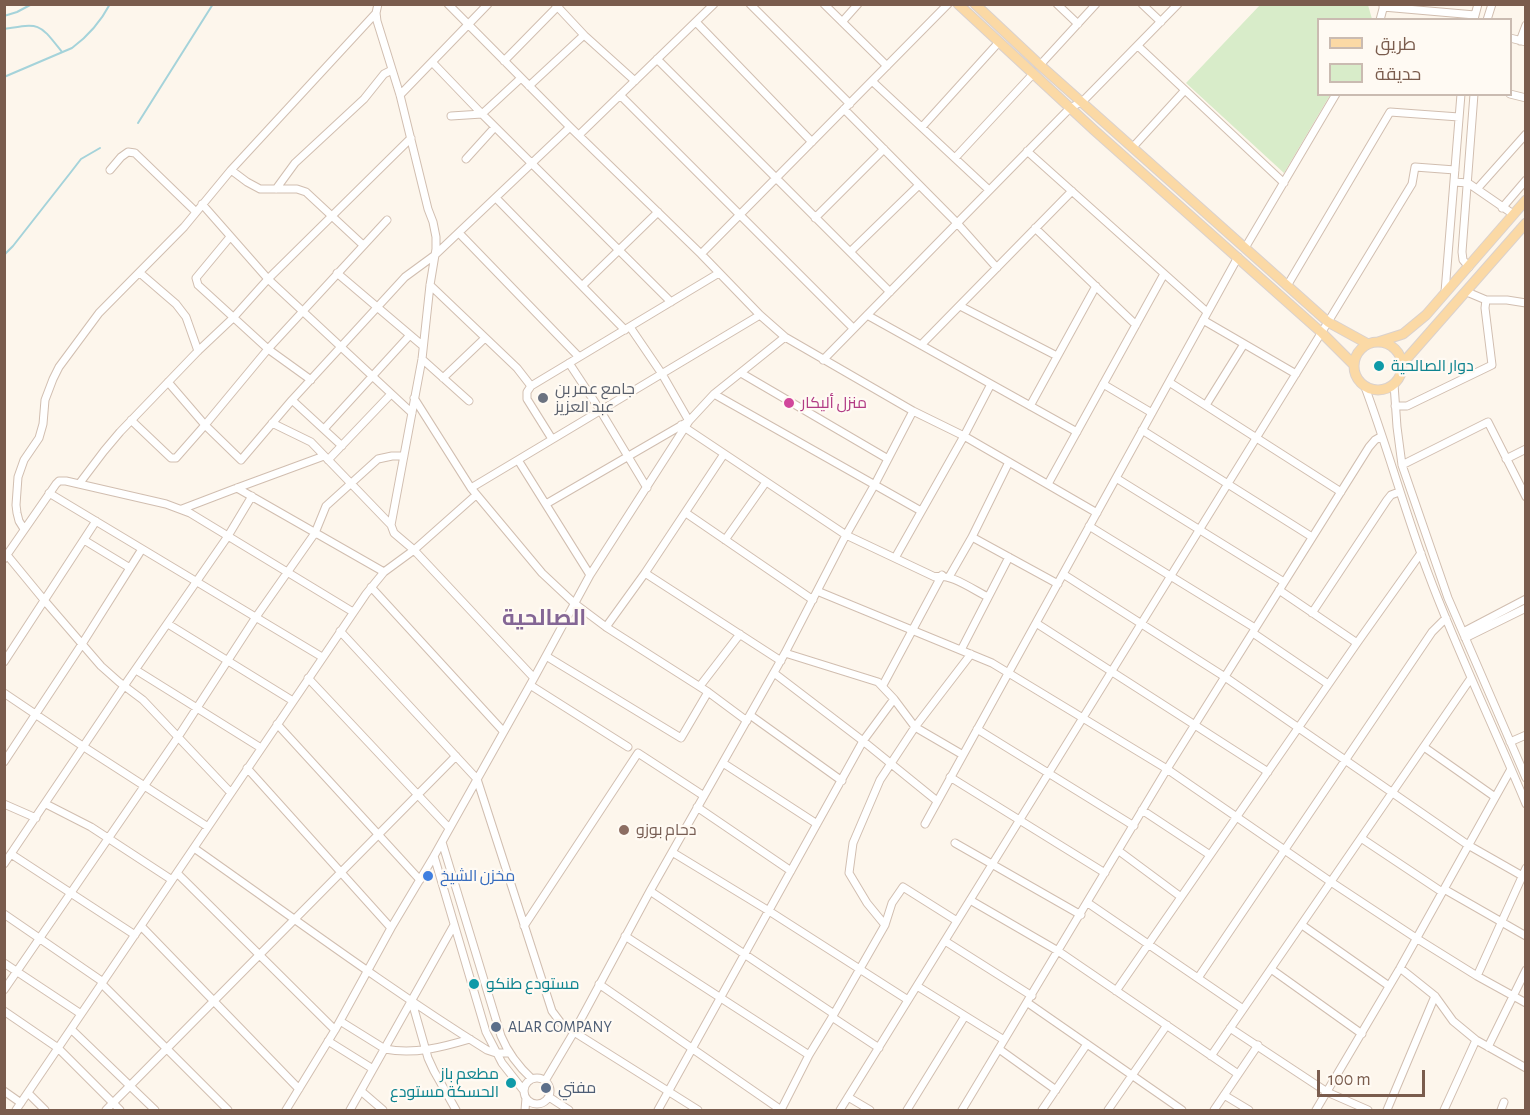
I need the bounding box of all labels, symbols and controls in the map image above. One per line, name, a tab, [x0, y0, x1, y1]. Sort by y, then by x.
legend	[1317, 18, 1512, 96]
text: طريق	[1375, 36, 1416, 54]
text: حديقة	[1375, 66, 1421, 84]
place label: دوار الصالحية	[1391, 356, 1474, 376]
marker: دوار الصالحية	[1372, 359, 1386, 373]
place label: جامع عمر بن عبد العزيز	[555, 379, 635, 417]
marker: جامع عمر بن عبد العزيز	[536, 391, 550, 405]
place label: منزل أليكار	[801, 393, 867, 413]
marker: منزل أليكار	[782, 396, 796, 410]
district label: الصالحية	[502, 605, 586, 631]
place label: دحام بوزو	[636, 820, 696, 840]
marker: دحام بوزو	[617, 823, 631, 837]
place label: مخزن الشيخ	[440, 866, 515, 886]
marker: مخزن الشيخ	[421, 869, 435, 883]
place label: مستودع طنكو	[486, 974, 580, 994]
marker: مستودع طنكو	[467, 977, 481, 991]
place label: ALAR COMPANY	[508, 1017, 612, 1037]
marker: ALAR COMPANY	[489, 1020, 503, 1034]
scale bar	[1320, 1058, 1428, 1096]
place label: مطعم باز الحسكة مستودع	[390, 1064, 499, 1102]
text: 100 m	[1328, 1071, 1371, 1089]
marker: مطعم باز الحسكة مستودع	[504, 1076, 518, 1090]
place label: مفتي	[558, 1078, 596, 1098]
marker: مفتي	[539, 1081, 553, 1095]

